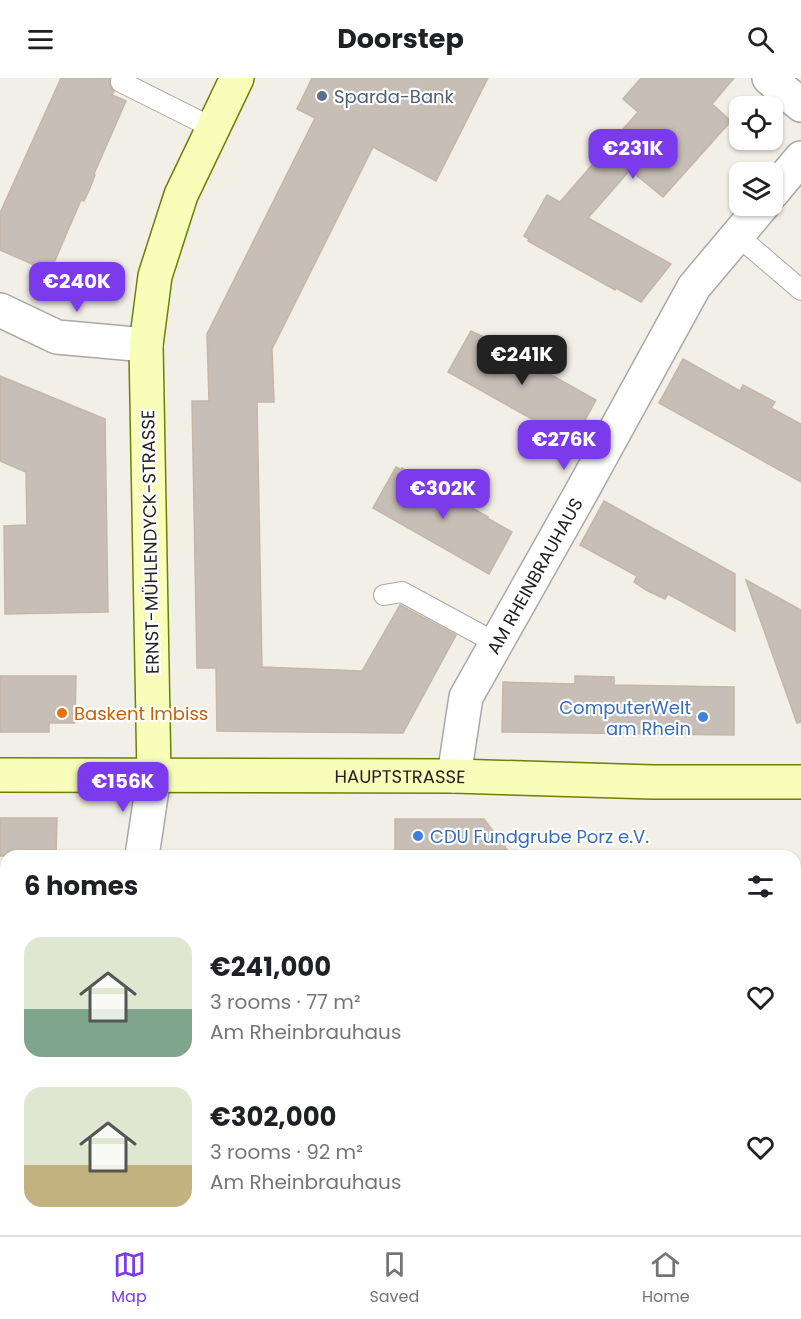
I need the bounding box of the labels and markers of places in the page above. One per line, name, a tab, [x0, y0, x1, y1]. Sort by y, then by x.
place label: Sparda-Bank	[334, 84, 455, 109]
marker: Sparda-Bank	[315, 89, 329, 103]
pin: €231K	[591, 129, 675, 180]
pin: €240K	[35, 262, 119, 313]
pin: €241K	[480, 335, 564, 386]
pin: €276K	[522, 420, 606, 471]
pin: €302K	[401, 469, 485, 520]
place label: ComputerWelt am Rhein	[559, 695, 691, 741]
place label: Baskent Imbiss	[74, 701, 208, 726]
marker: Baskent Imbiss	[55, 706, 69, 720]
marker: ComputerWelt am Rhein	[696, 710, 710, 724]
pin: €156K	[81, 762, 165, 813]
place label: CDU Fundgrube Porz e.V.	[430, 824, 649, 849]
marker: CDU Fundgrube Porz e.V.	[411, 829, 425, 843]

